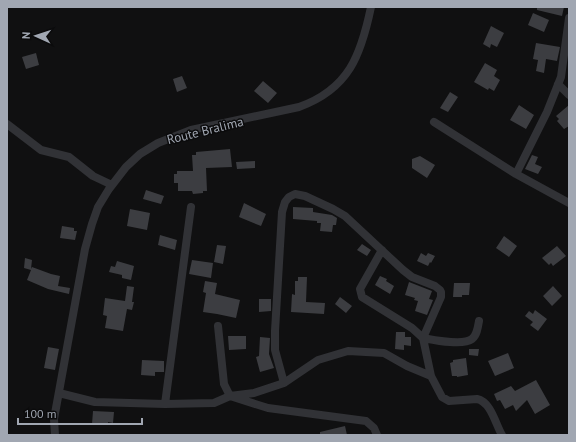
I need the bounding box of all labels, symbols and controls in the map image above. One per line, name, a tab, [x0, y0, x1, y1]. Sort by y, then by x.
north arrow	[16, 16, 56, 56]
text: N	[19, 31, 33, 39]
street label: Route Bralima	[165, 113, 245, 148]
scale bar	[18, 400, 142, 426]
text: 100 m	[24, 406, 57, 421]

